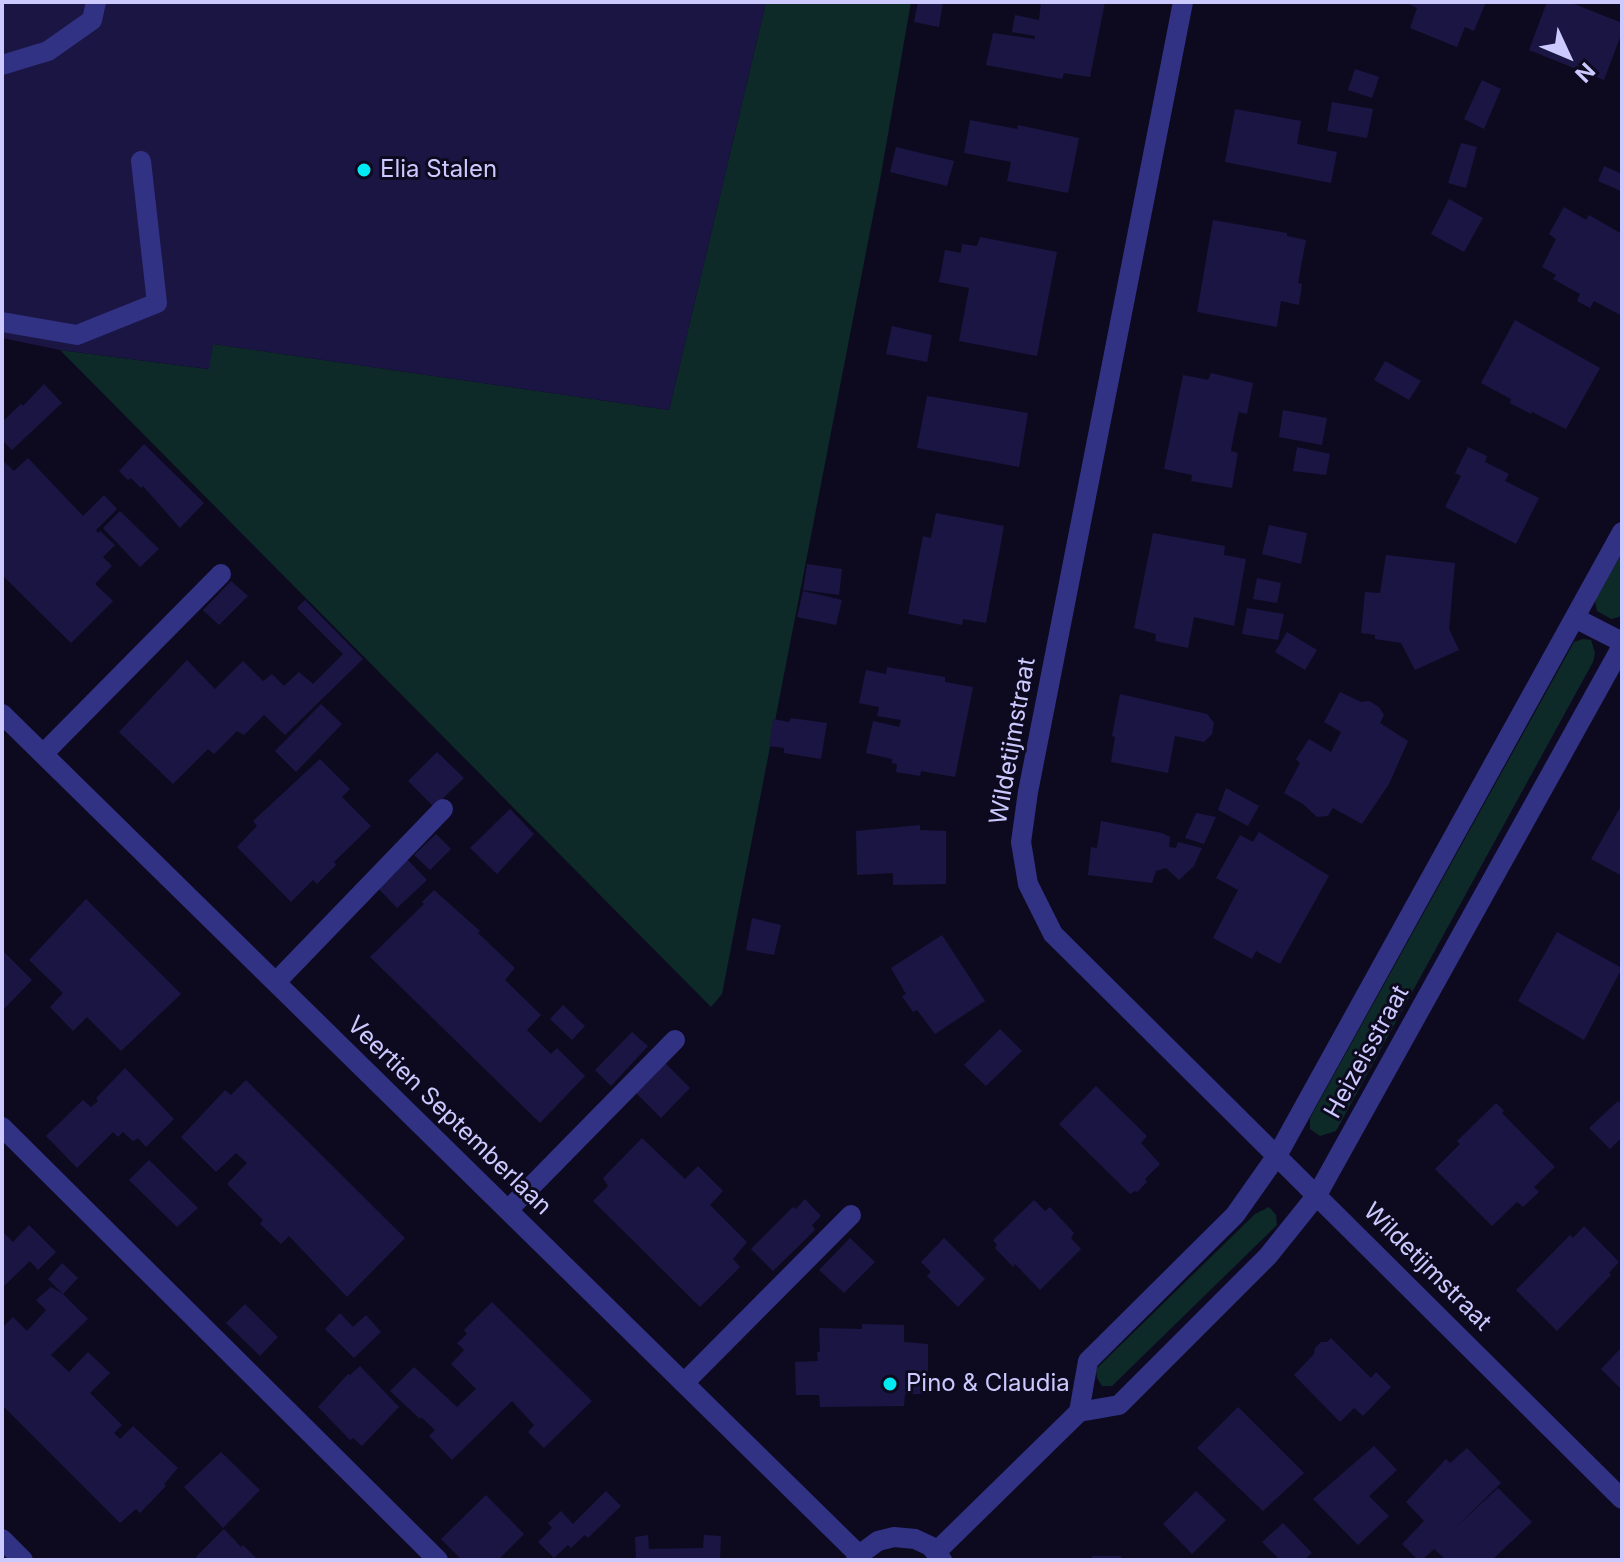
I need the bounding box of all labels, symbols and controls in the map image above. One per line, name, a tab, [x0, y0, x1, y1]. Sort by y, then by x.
north arrow	[1528, 16, 1608, 96]
text: N	[1570, 58, 1600, 88]
place label: Elia Stalen	[380, 156, 497, 184]
marker: Elia Stalen	[355, 161, 373, 179]
street label: Wildetijmstraat	[984, 655, 1042, 827]
street label: Heizeisstraat	[1319, 981, 1415, 1123]
street label: Veertien Septemberlaan	[341, 1011, 557, 1221]
street label: Wildetijmstraat	[1357, 1197, 1497, 1337]
place label: Pino & Claudia	[906, 1370, 1070, 1398]
marker: Pino & Claudia	[881, 1375, 899, 1393]

